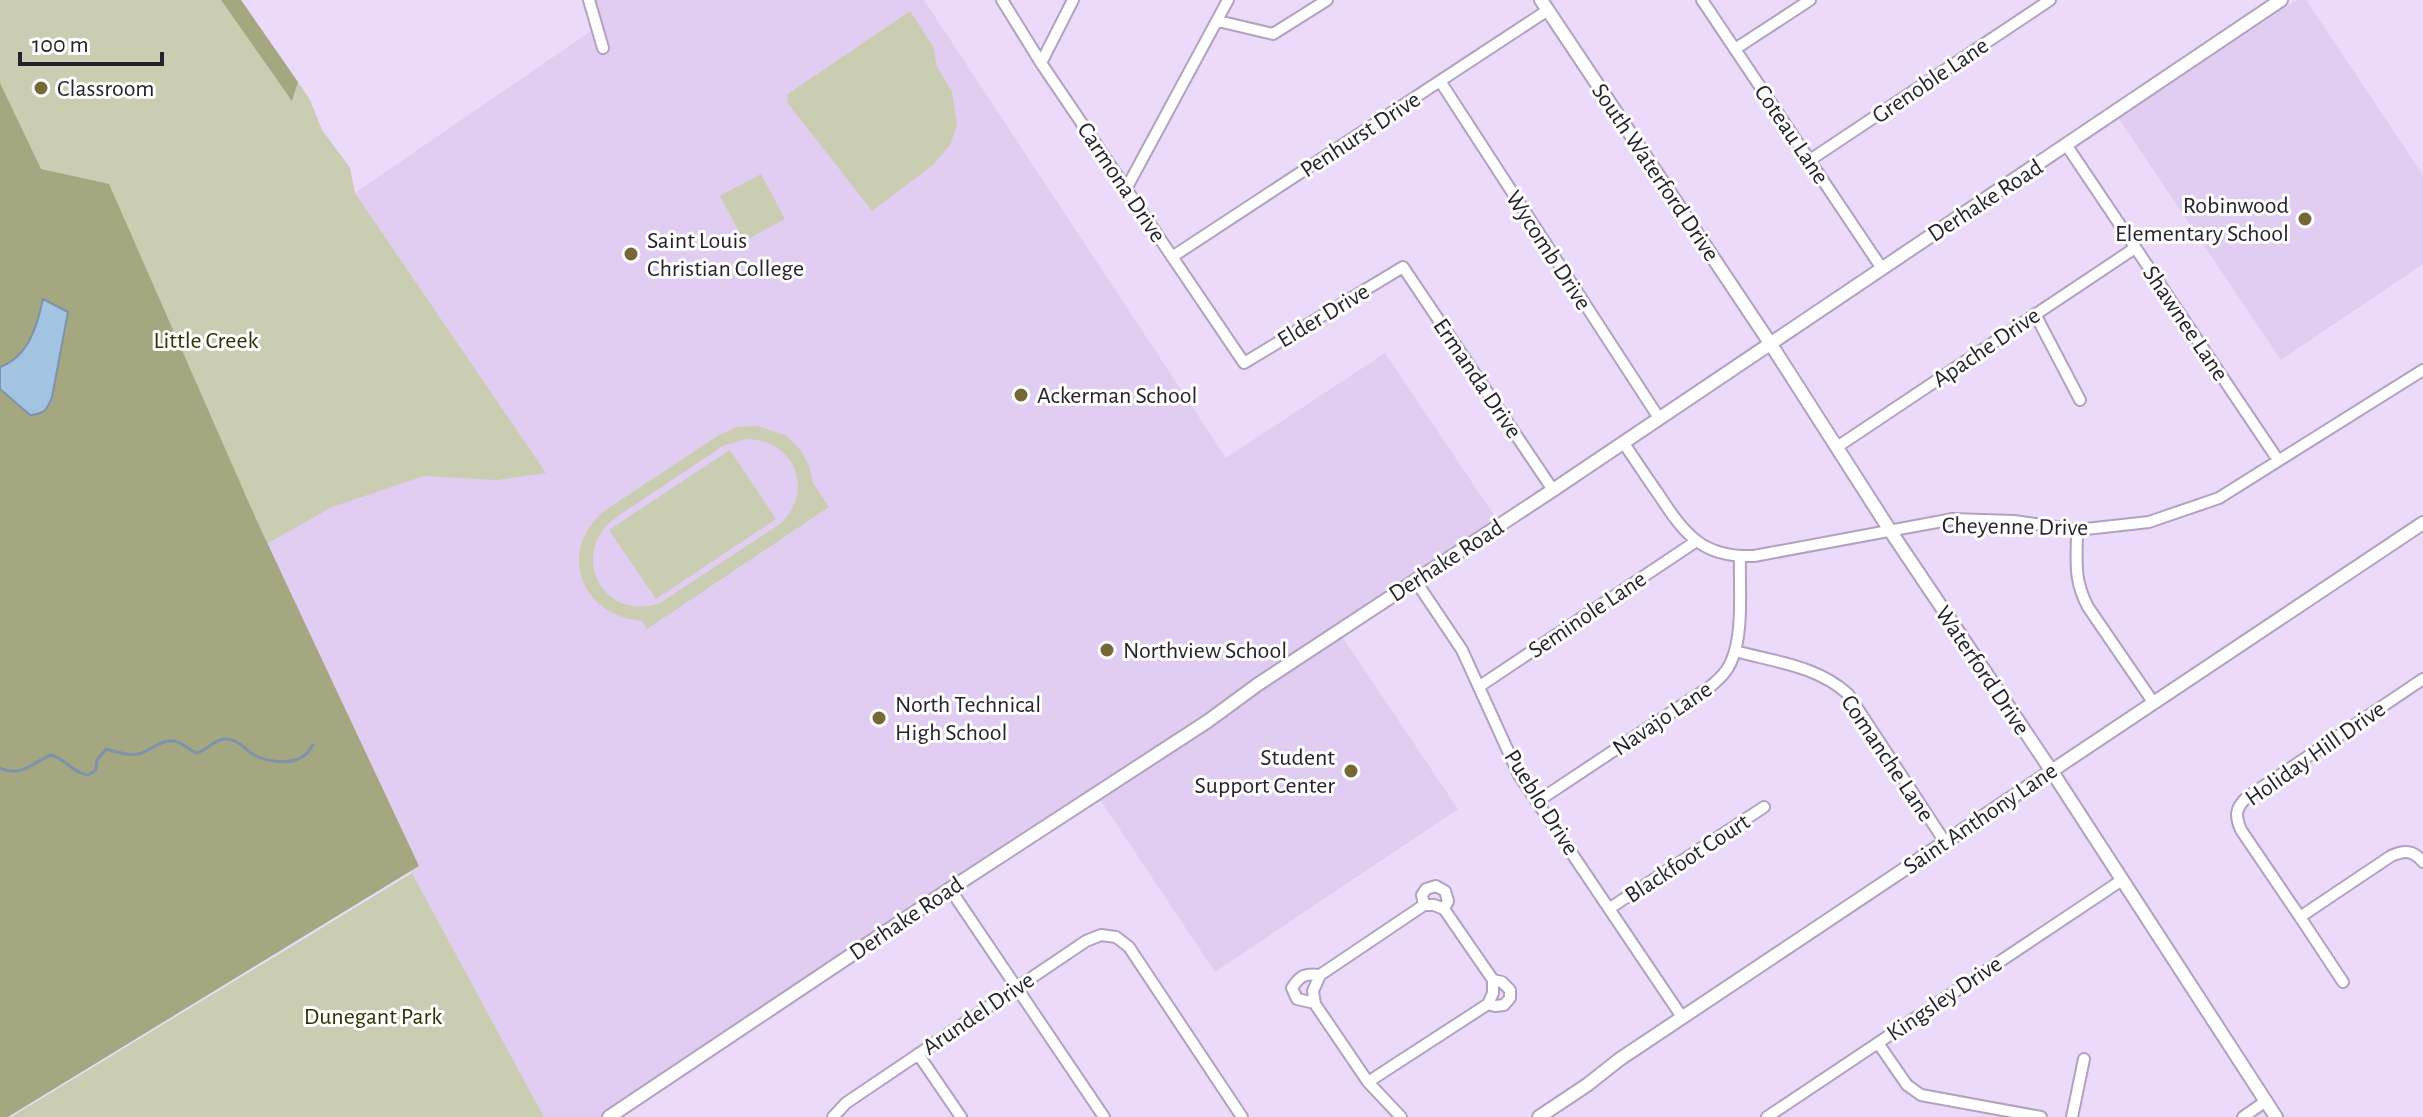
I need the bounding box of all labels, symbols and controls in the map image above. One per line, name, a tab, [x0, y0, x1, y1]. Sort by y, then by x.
scale bar	[20, 16, 162, 66]
text: 100 m	[32, 33, 89, 57]
street label: Grenoble Lane	[1868, 33, 1993, 128]
place label: Classroom	[57, 77, 155, 101]
marker: Classroom	[32, 79, 50, 97]
street label: South Waterford Drive	[1587, 79, 1723, 266]
street label: Coteau Lane	[1749, 81, 1833, 188]
street label: Penhurst Drive	[1296, 87, 1425, 182]
street label: Carmona Drive	[1072, 118, 1170, 247]
street label: Derhake Road	[1924, 155, 2047, 247]
street label: Wycomb Drive	[1501, 187, 1596, 315]
place label: Robinwood Elementary School	[2115, 194, 2289, 246]
marker: Robinwood Elementary School	[2296, 210, 2314, 228]
place label: Saint Louis Christian College	[647, 229, 804, 281]
marker: Saint Louis Christian College	[622, 245, 640, 263]
street label: Shawnee Lane	[2138, 262, 2232, 386]
street label: Elder Drive	[1273, 279, 1374, 353]
street label: Apache Drive	[1929, 303, 2044, 392]
street label: Ermanda Drive	[1428, 314, 1526, 443]
park label: Little Creek	[154, 329, 258, 353]
place label: Ackerman School	[1037, 384, 1198, 408]
marker: Ackerman School	[1012, 386, 1030, 404]
street label: Cheyenne Drive	[1942, 514, 2088, 540]
street label: Derhake Road	[1385, 515, 1508, 607]
street label: Seminole Lane	[1524, 567, 1651, 663]
street label: Waterford Drive	[1930, 602, 2034, 739]
place label: Northview School	[1123, 639, 1287, 663]
marker: Northview School	[1098, 641, 1116, 659]
street label: Navajo Lane	[1609, 677, 1716, 761]
street label: Comanche Lane	[1836, 691, 1938, 826]
place label: North Technical High School	[895, 693, 1041, 745]
street label: Holiday Hill Drive	[2241, 697, 2390, 811]
marker: North Technical High School	[870, 709, 888, 727]
place label: Student Support Center	[1195, 746, 1335, 798]
street label: Pueblo Drive	[1499, 746, 1583, 860]
street label: Saint Anthony Lane	[1899, 759, 2062, 879]
marker: Student Support Center	[1342, 762, 1360, 780]
street label: Blackfoot Court	[1621, 810, 1754, 908]
street label: Derhake Road	[845, 872, 968, 965]
street label: Kingsley Drive	[1883, 952, 2006, 1046]
street label: Arundel Drive	[918, 968, 1039, 1060]
park label: Dunegant Park	[304, 1005, 442, 1029]

